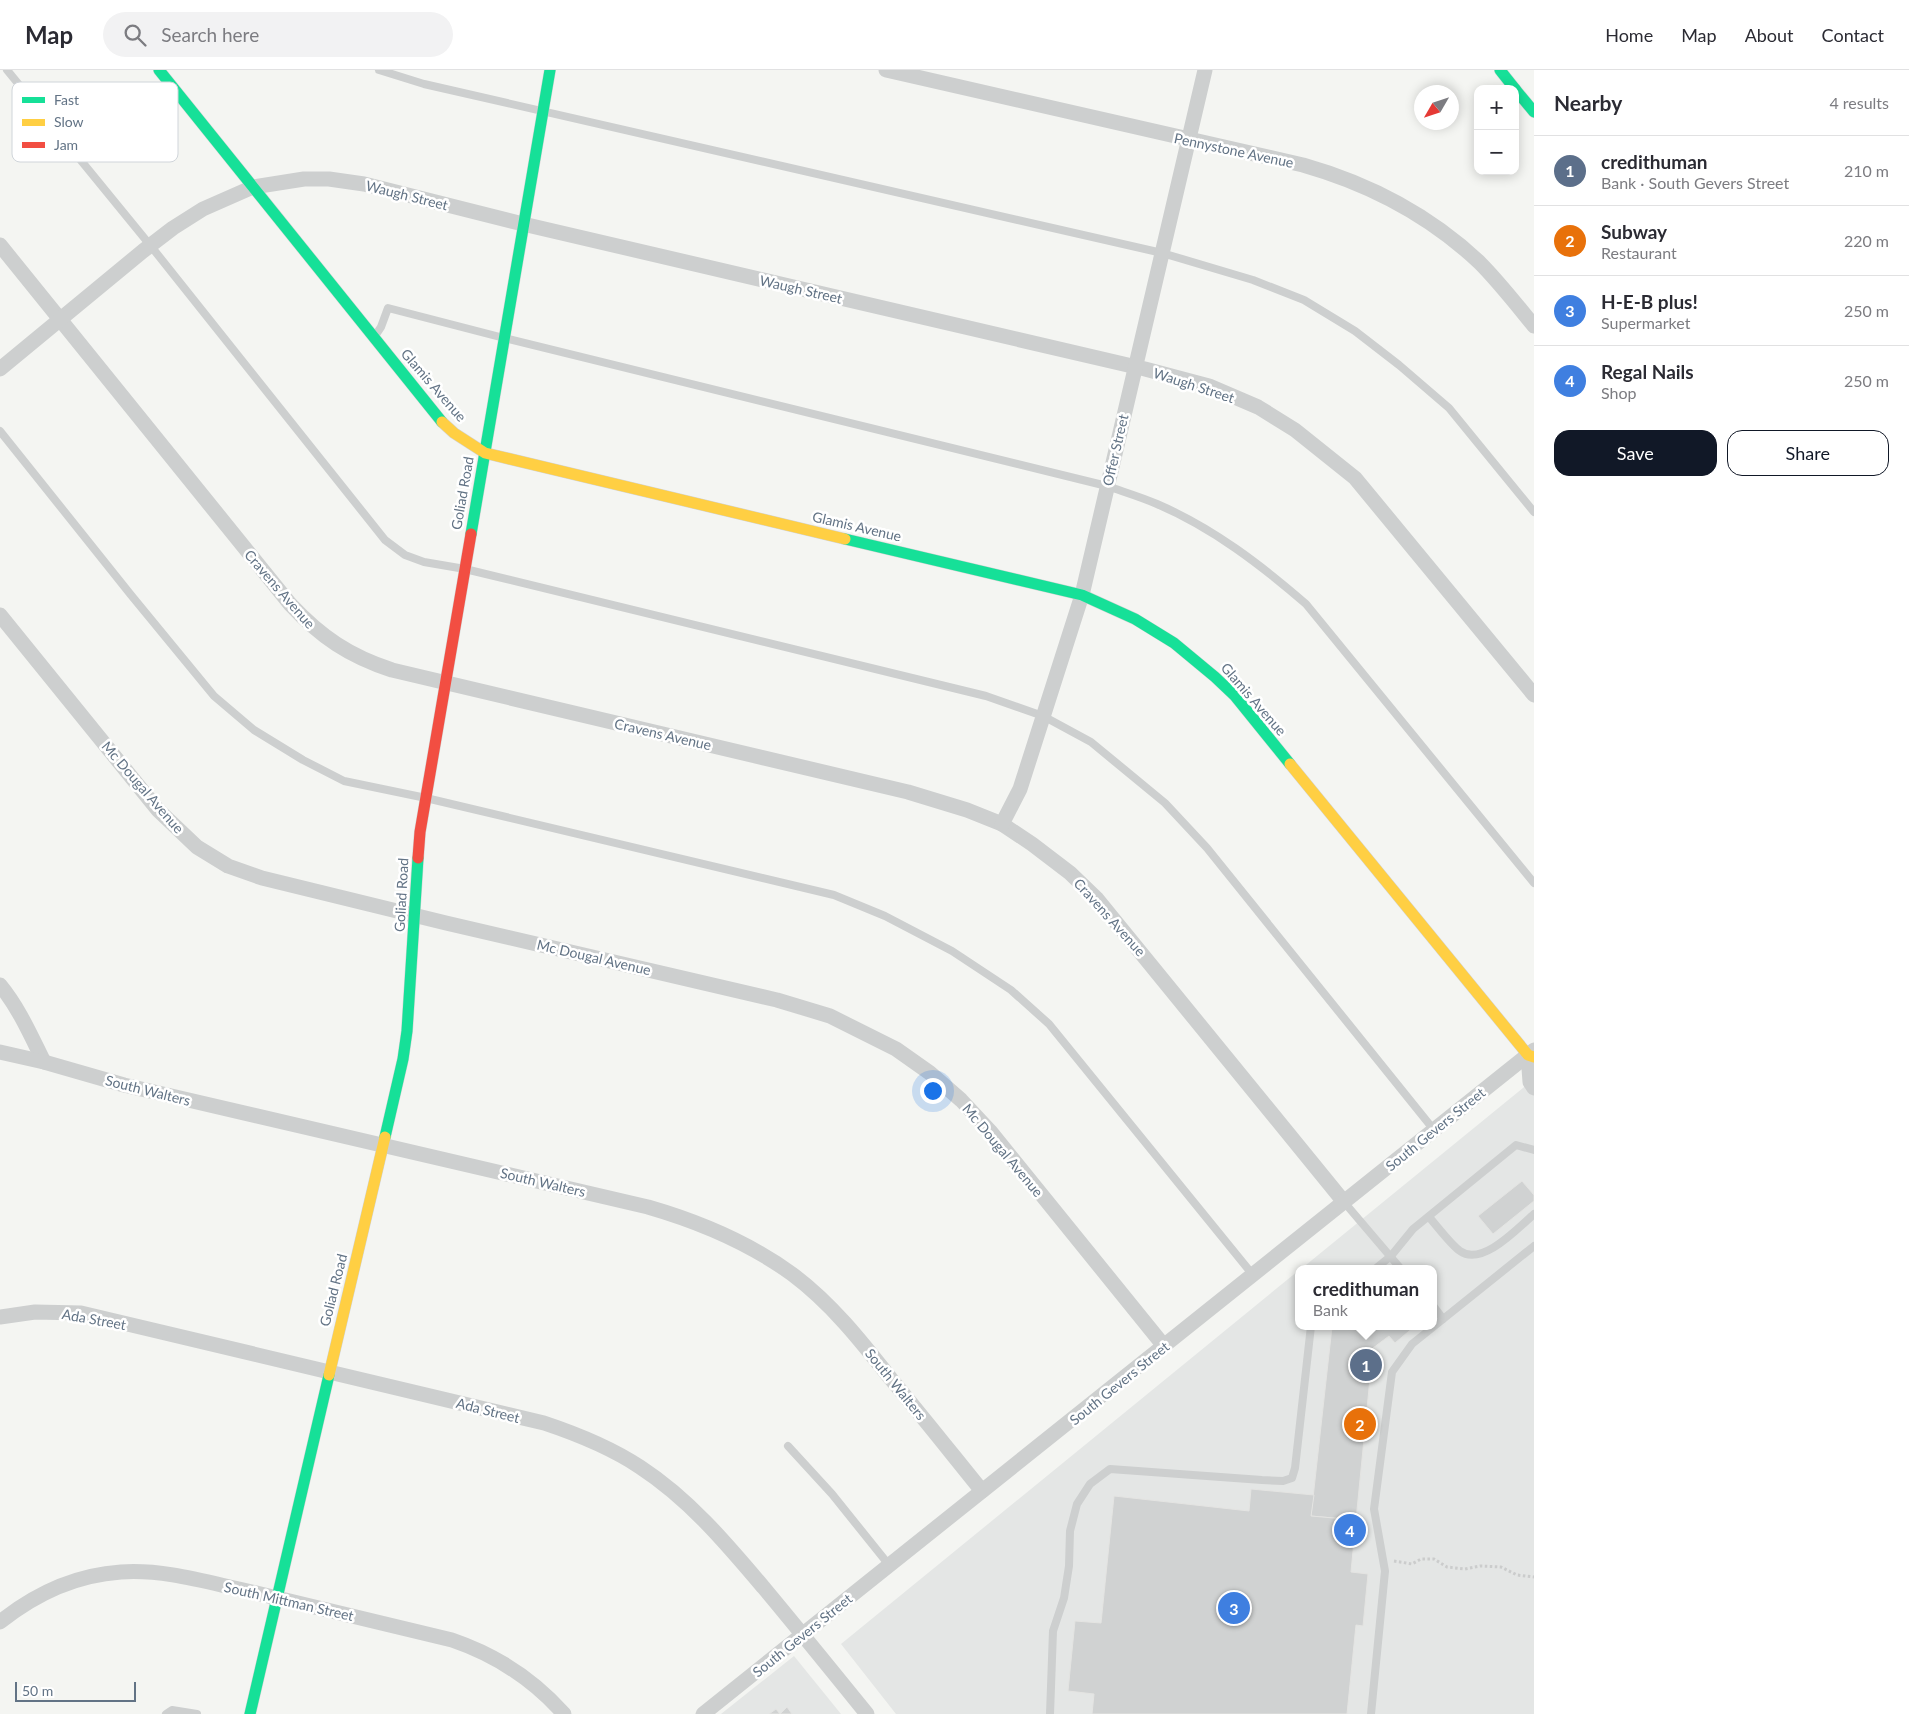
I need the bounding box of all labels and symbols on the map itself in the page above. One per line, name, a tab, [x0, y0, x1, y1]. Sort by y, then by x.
legend	[12, 82, 178, 162]
north arrow	[1414, 85, 1459, 130]
text: Fast	[54, 91, 79, 108]
text: Slow	[54, 113, 84, 130]
street label: Pennystone Avenue	[1173, 129, 1295, 171]
text: Jam	[54, 136, 78, 153]
street label: Waugh Street	[364, 177, 450, 213]
street label: Waugh Street	[758, 271, 844, 307]
street label: Glamis Avenue	[398, 345, 470, 425]
street label: Waugh Street	[1151, 364, 1237, 406]
street label: Offer Street	[1099, 413, 1131, 487]
street label: Goliad Road	[447, 455, 477, 531]
street label: Glamis Avenue	[811, 508, 903, 544]
street label: Cravens Avenue	[241, 546, 319, 632]
street label: Glamis Avenue	[1218, 659, 1290, 739]
street label: Cravens Avenue	[613, 715, 713, 753]
street label: Mc Dougal Avenue	[98, 738, 188, 836]
street label: Goliad Road	[391, 858, 411, 932]
street label: Cravens Avenue	[1071, 875, 1149, 959]
street label: Mc Dougal Avenue	[535, 936, 653, 978]
street label: South Walters	[104, 1071, 192, 1109]
your location	[920, 1078, 946, 1104]
street label: South Gevers Street	[1382, 1084, 1488, 1174]
street label: Mc Dougal Avenue	[959, 1100, 1047, 1200]
street label: South Walters	[499, 1164, 587, 1200]
street label: Goliad Road	[316, 1252, 350, 1328]
street label: Ada Street	[61, 1305, 127, 1333]
street label: South Gevers Street	[1066, 1338, 1172, 1428]
street label: South Walters	[862, 1345, 930, 1423]
pin: 1	[1350, 1346, 1382, 1384]
street label: Ada Street	[455, 1394, 521, 1426]
pin: 2	[1344, 1405, 1376, 1443]
pin: 4	[1334, 1511, 1366, 1549]
street label: South Mittman Street	[223, 1578, 355, 1624]
pin: 3	[1218, 1589, 1250, 1627]
street label: South Gevers Street	[749, 1590, 855, 1680]
scale bar	[15, 1679, 136, 1702]

